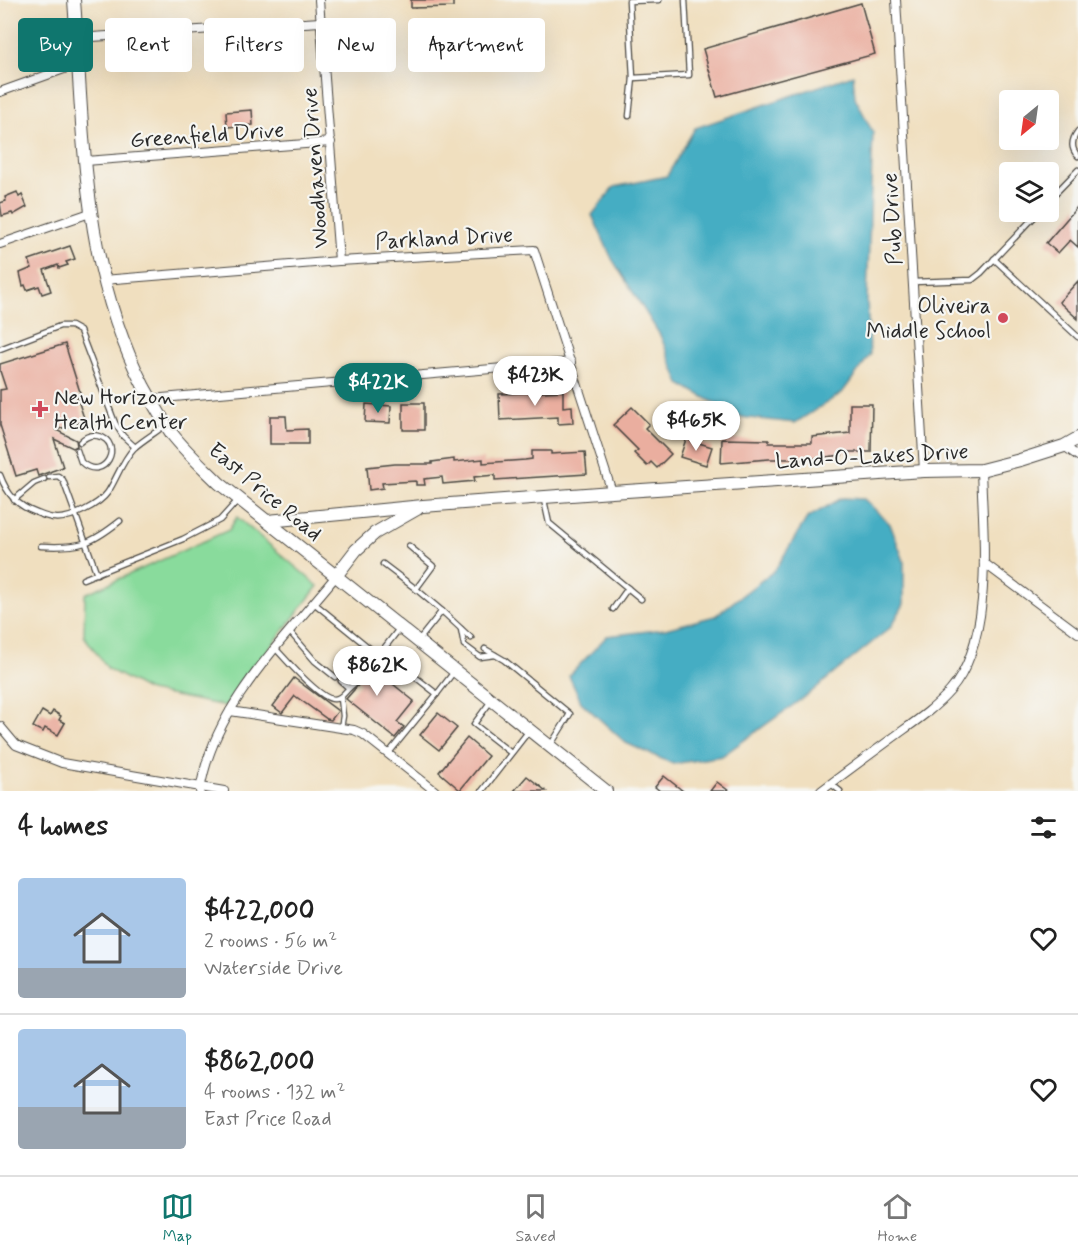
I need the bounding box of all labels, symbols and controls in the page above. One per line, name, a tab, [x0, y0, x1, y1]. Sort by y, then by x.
chip: Buy	[18, 18, 93, 72]
chip: Rent	[105, 18, 192, 72]
chip: Filters	[204, 18, 304, 72]
chip: New	[316, 18, 396, 72]
chip: Apartment	[408, 18, 545, 72]
street label: Woodhaven Drive	[296, 87, 336, 249]
north arrow	[999, 90, 1059, 150]
map controls	[999, 90, 1059, 222]
street label: Greenfield Drive	[129, 117, 285, 155]
button: layers	[999, 162, 1059, 222]
street label: Pub Drive	[877, 172, 909, 266]
street label: Parkland Drive	[374, 221, 514, 257]
place label: Oliveira Middle School	[866, 293, 991, 346]
marker: Oliveira Middle School	[996, 311, 1010, 325]
pin: $423K	[493, 356, 577, 407]
text: $423K	[507, 362, 563, 389]
pin: $422K	[336, 363, 420, 414]
text: $422K	[348, 369, 408, 396]
place label: New Horizon Health Center	[54, 384, 188, 437]
marker: New Horizon Health Center	[31, 400, 49, 418]
pin: $465K	[654, 401, 738, 452]
text: $465K	[666, 407, 726, 434]
street label: East Price Road	[202, 437, 327, 548]
street label: Land-O-Lakes Drive	[775, 438, 969, 476]
pin: $862K	[335, 646, 419, 697]
text: $862K	[347, 652, 407, 679]
text: 4 homes	[18, 810, 108, 844]
icon: filters	[1027, 811, 1060, 844]
text: $422,000	[204, 894, 314, 928]
icon: home	[66, 902, 138, 974]
icon: heart	[1027, 922, 1060, 955]
text: 2 rooms · 56 m²	[204, 928, 337, 955]
text: Waterside Drive	[204, 955, 343, 982]
text: $862,000	[204, 1045, 315, 1079]
icon: home	[66, 1053, 138, 1125]
icon: heart	[1027, 1073, 1060, 1106]
text: 4 rooms · 132 m²	[204, 1079, 345, 1106]
text: East Price Road	[204, 1106, 331, 1133]
tab: Map	[161, 1190, 194, 1247]
tab: Saved	[515, 1190, 556, 1247]
tab: Home	[877, 1190, 917, 1247]

